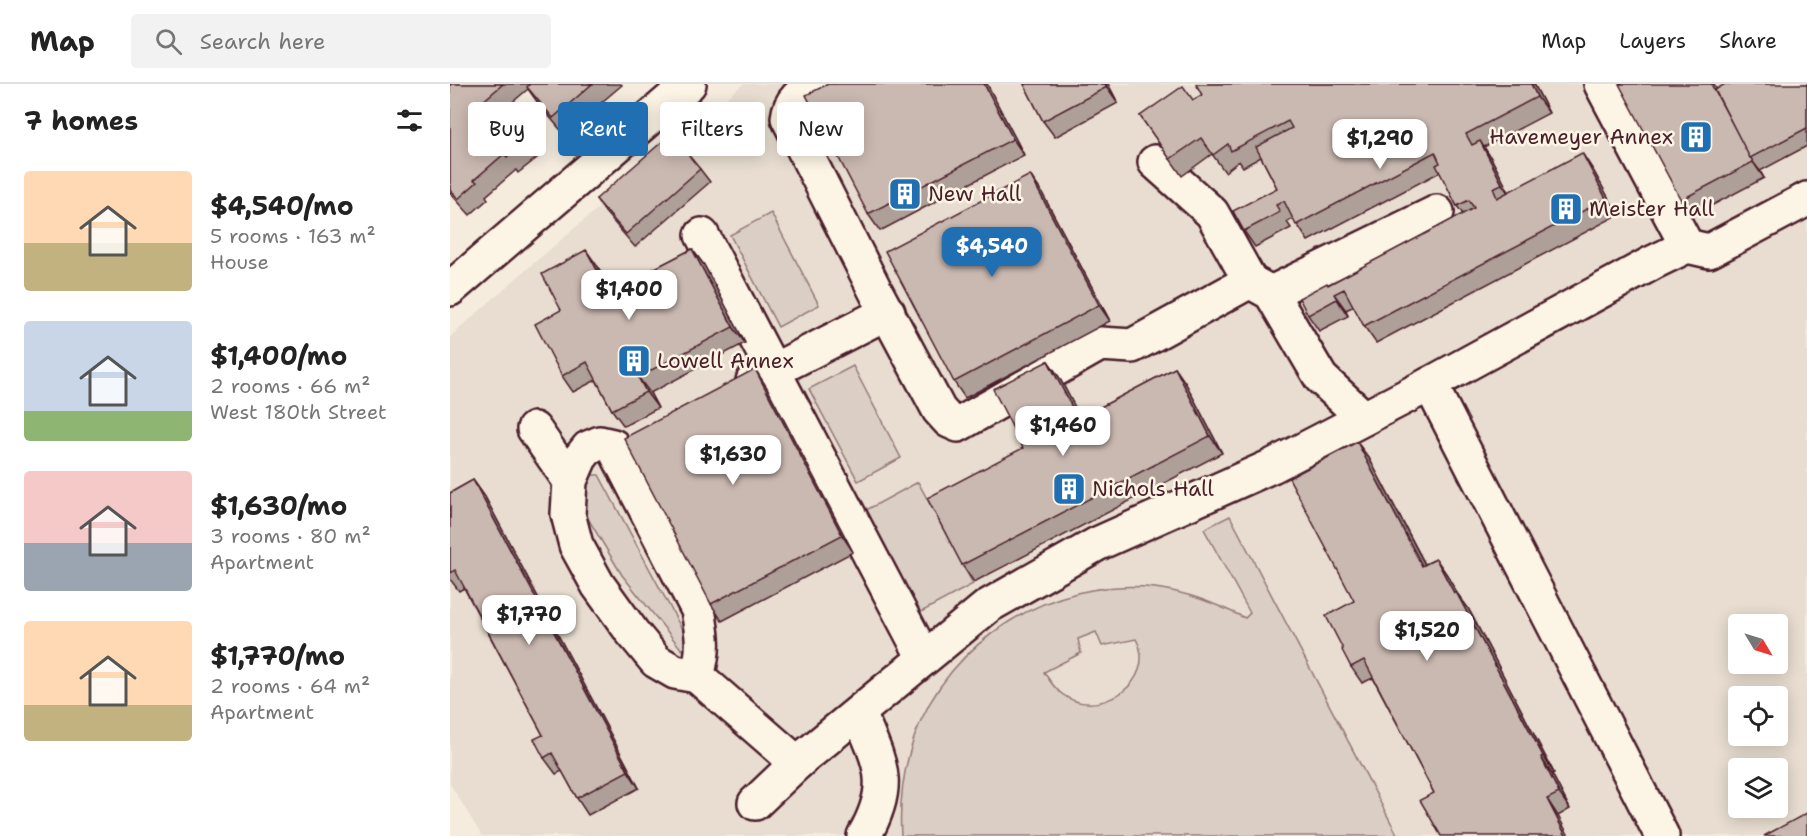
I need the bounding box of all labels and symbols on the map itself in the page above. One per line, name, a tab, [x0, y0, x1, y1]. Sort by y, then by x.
pin: $1,290	[1331, 119, 1429, 170]
building icon: Havemeyer Annex	[1678, 119, 1714, 155]
place label: Havemeyer Annex	[1489, 123, 1673, 151]
building icon: New Hall	[887, 176, 923, 212]
place label: New Hall	[928, 180, 1022, 208]
building icon: Meister Hall	[1548, 191, 1584, 227]
place label: Meister Hall	[1589, 195, 1715, 223]
pin: $4,540	[943, 227, 1041, 278]
pin: $1,400	[580, 270, 678, 321]
building icon: Lowell Annex	[616, 343, 652, 379]
place label: Lowell Annex	[657, 347, 794, 375]
pin: $1,460	[1014, 406, 1112, 457]
pin: $1,630	[684, 435, 782, 486]
building icon: Nichols Hall	[1051, 471, 1087, 507]
place label: Nichols Hall	[1092, 475, 1215, 503]
pin: $1,770	[480, 595, 578, 646]
pin: $1,520	[1378, 611, 1476, 662]
north arrow	[1728, 614, 1788, 674]

